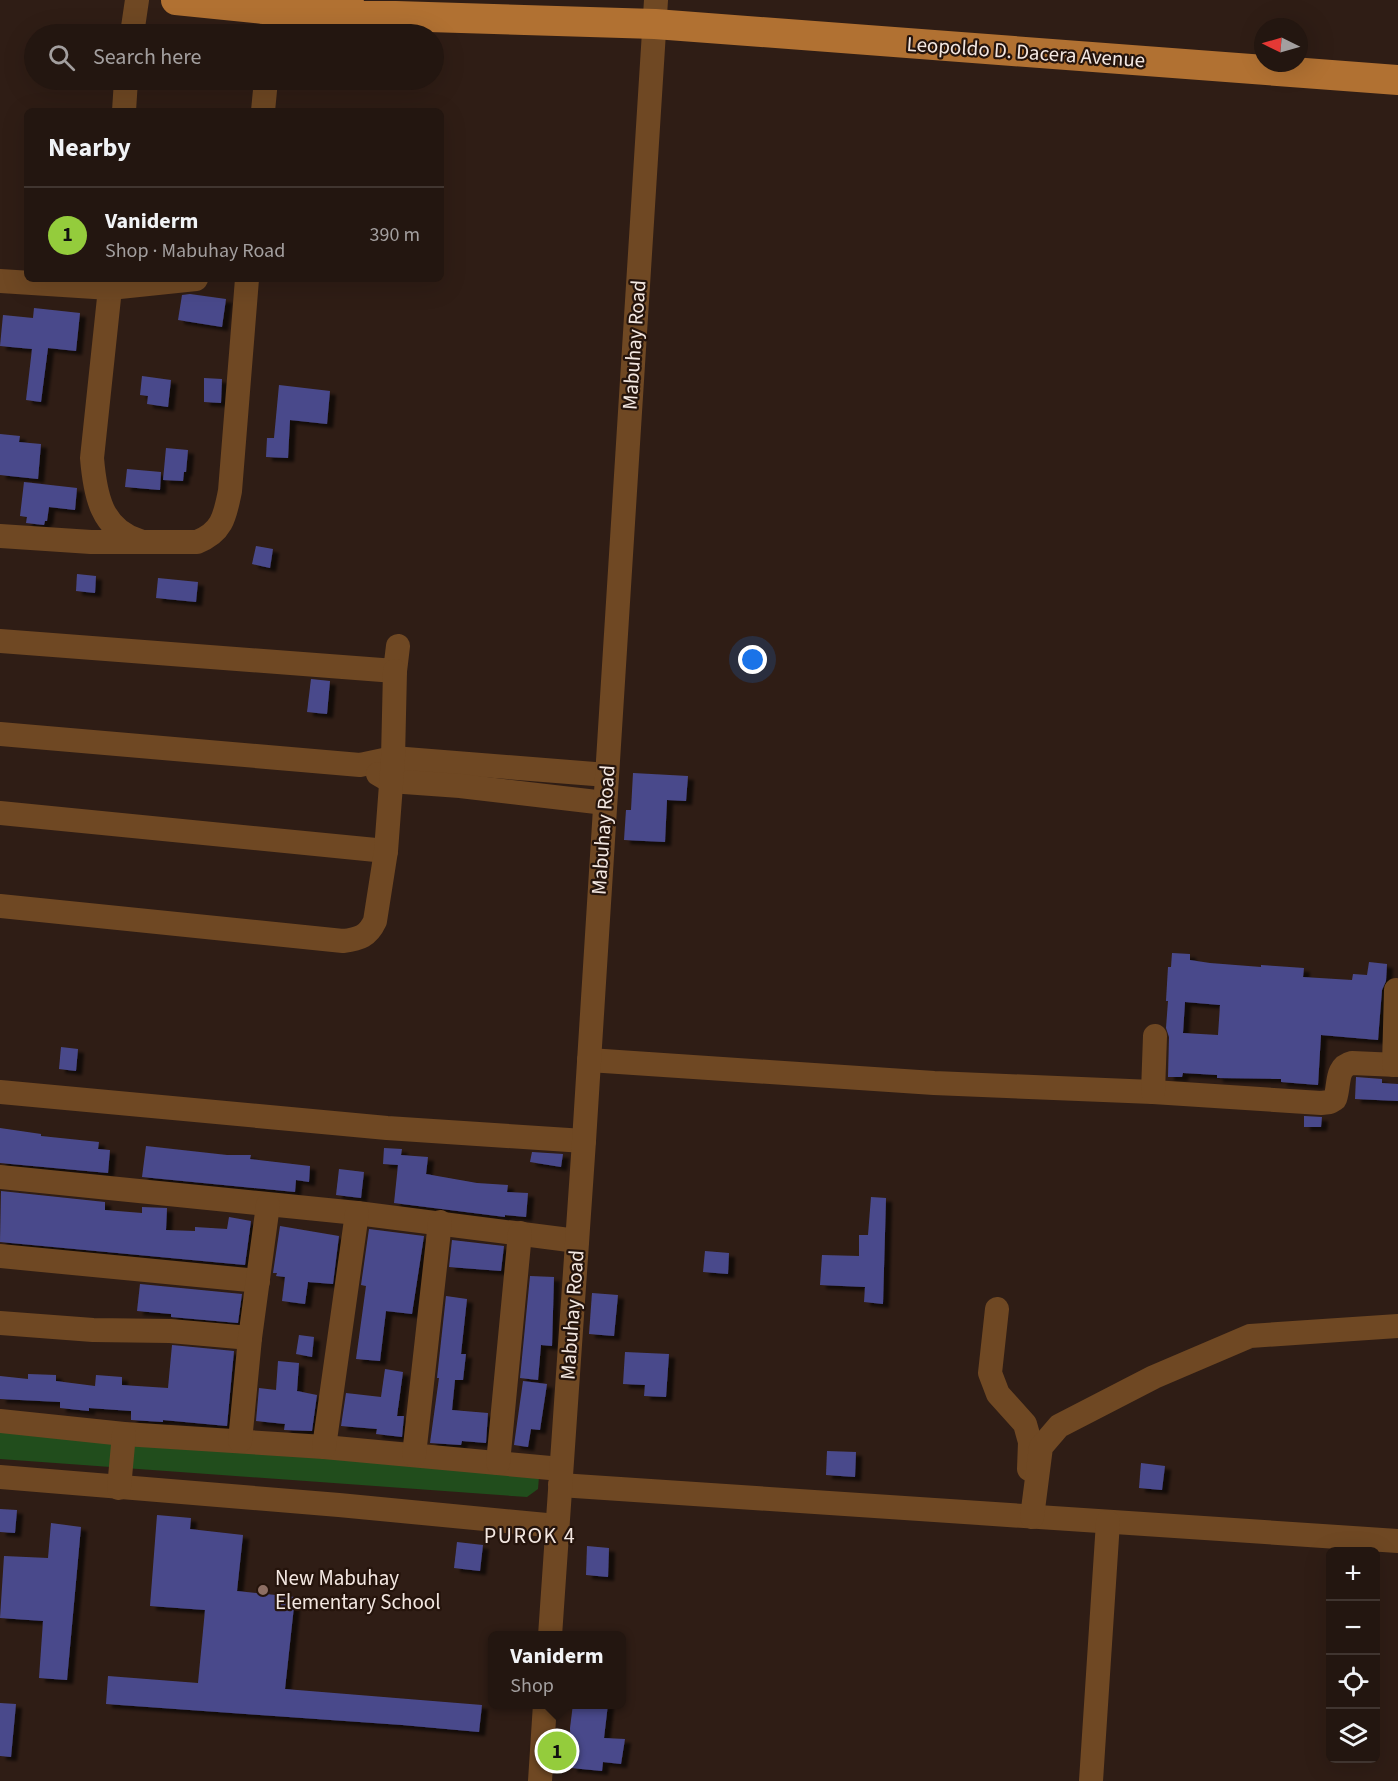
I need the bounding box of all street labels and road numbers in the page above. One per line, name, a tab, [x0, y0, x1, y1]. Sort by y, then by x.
street label: Leopoldo D. Dacera Avenue	[906, 29, 1146, 75]
street label: Mabuhay Road	[615, 279, 653, 411]
street label: Mabuhay Road	[584, 764, 622, 896]
street label: Mabuhay Road	[553, 1249, 591, 1381]

